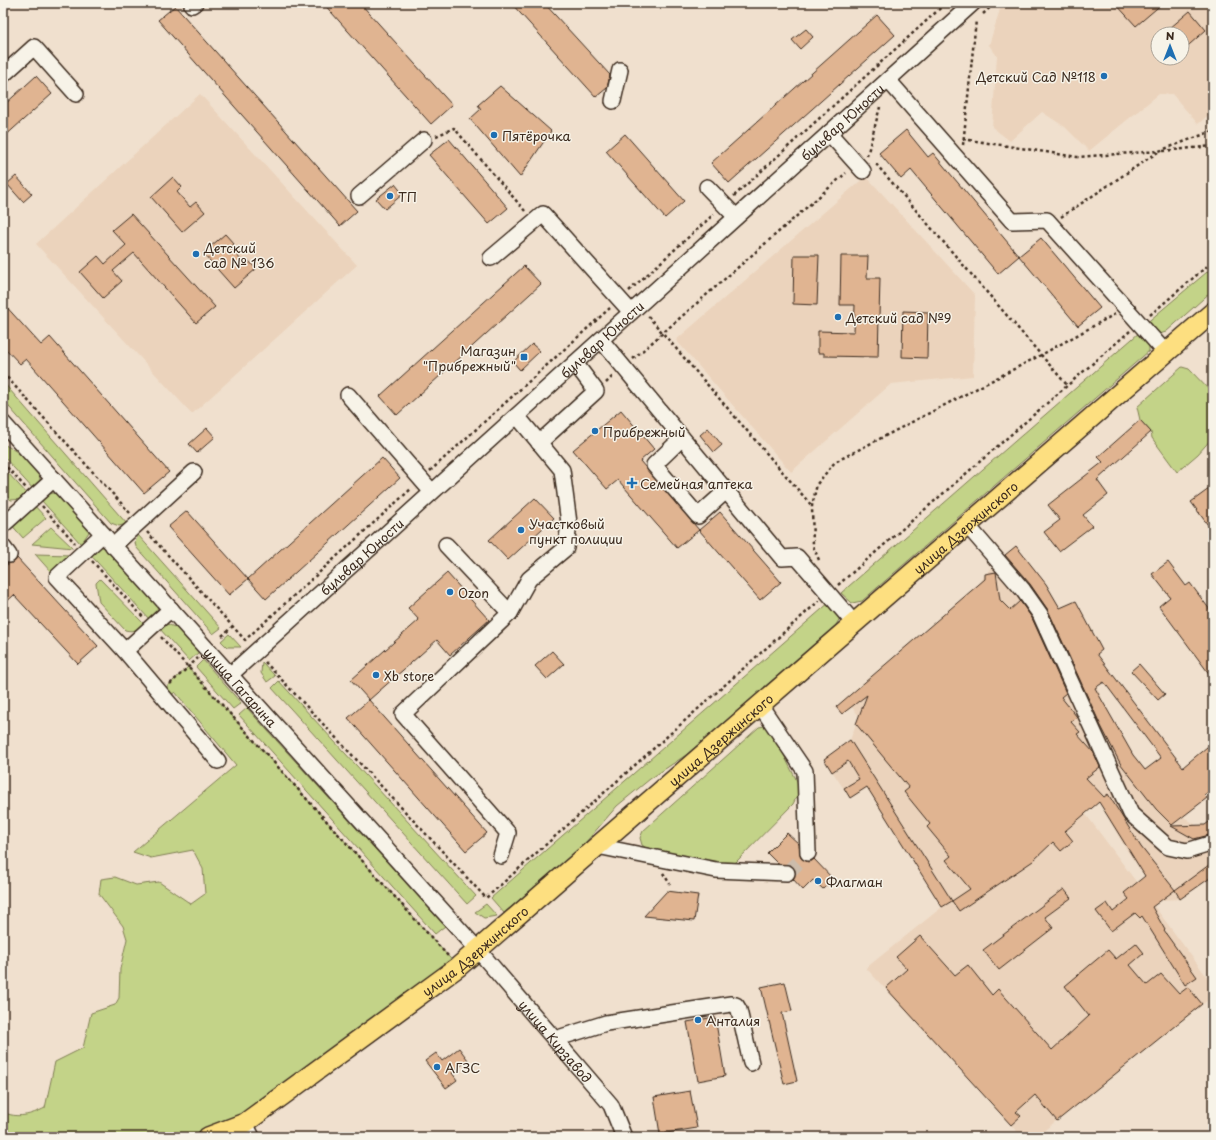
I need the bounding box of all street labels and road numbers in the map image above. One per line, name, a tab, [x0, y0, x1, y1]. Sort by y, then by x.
street label: бульвар Юности	[796, 79, 888, 164]
street label: бульвар Юности	[556, 296, 647, 382]
street label: улица Дзержинского	[909, 476, 1022, 578]
street label: бульвар Юности	[315, 513, 407, 599]
street label: улица Гагарина	[200, 643, 282, 731]
street label: улица Дзержинского	[664, 689, 777, 790]
street label: улица Дзержинского	[418, 901, 532, 1000]
street label: улица Кирзавод	[515, 995, 597, 1086]

